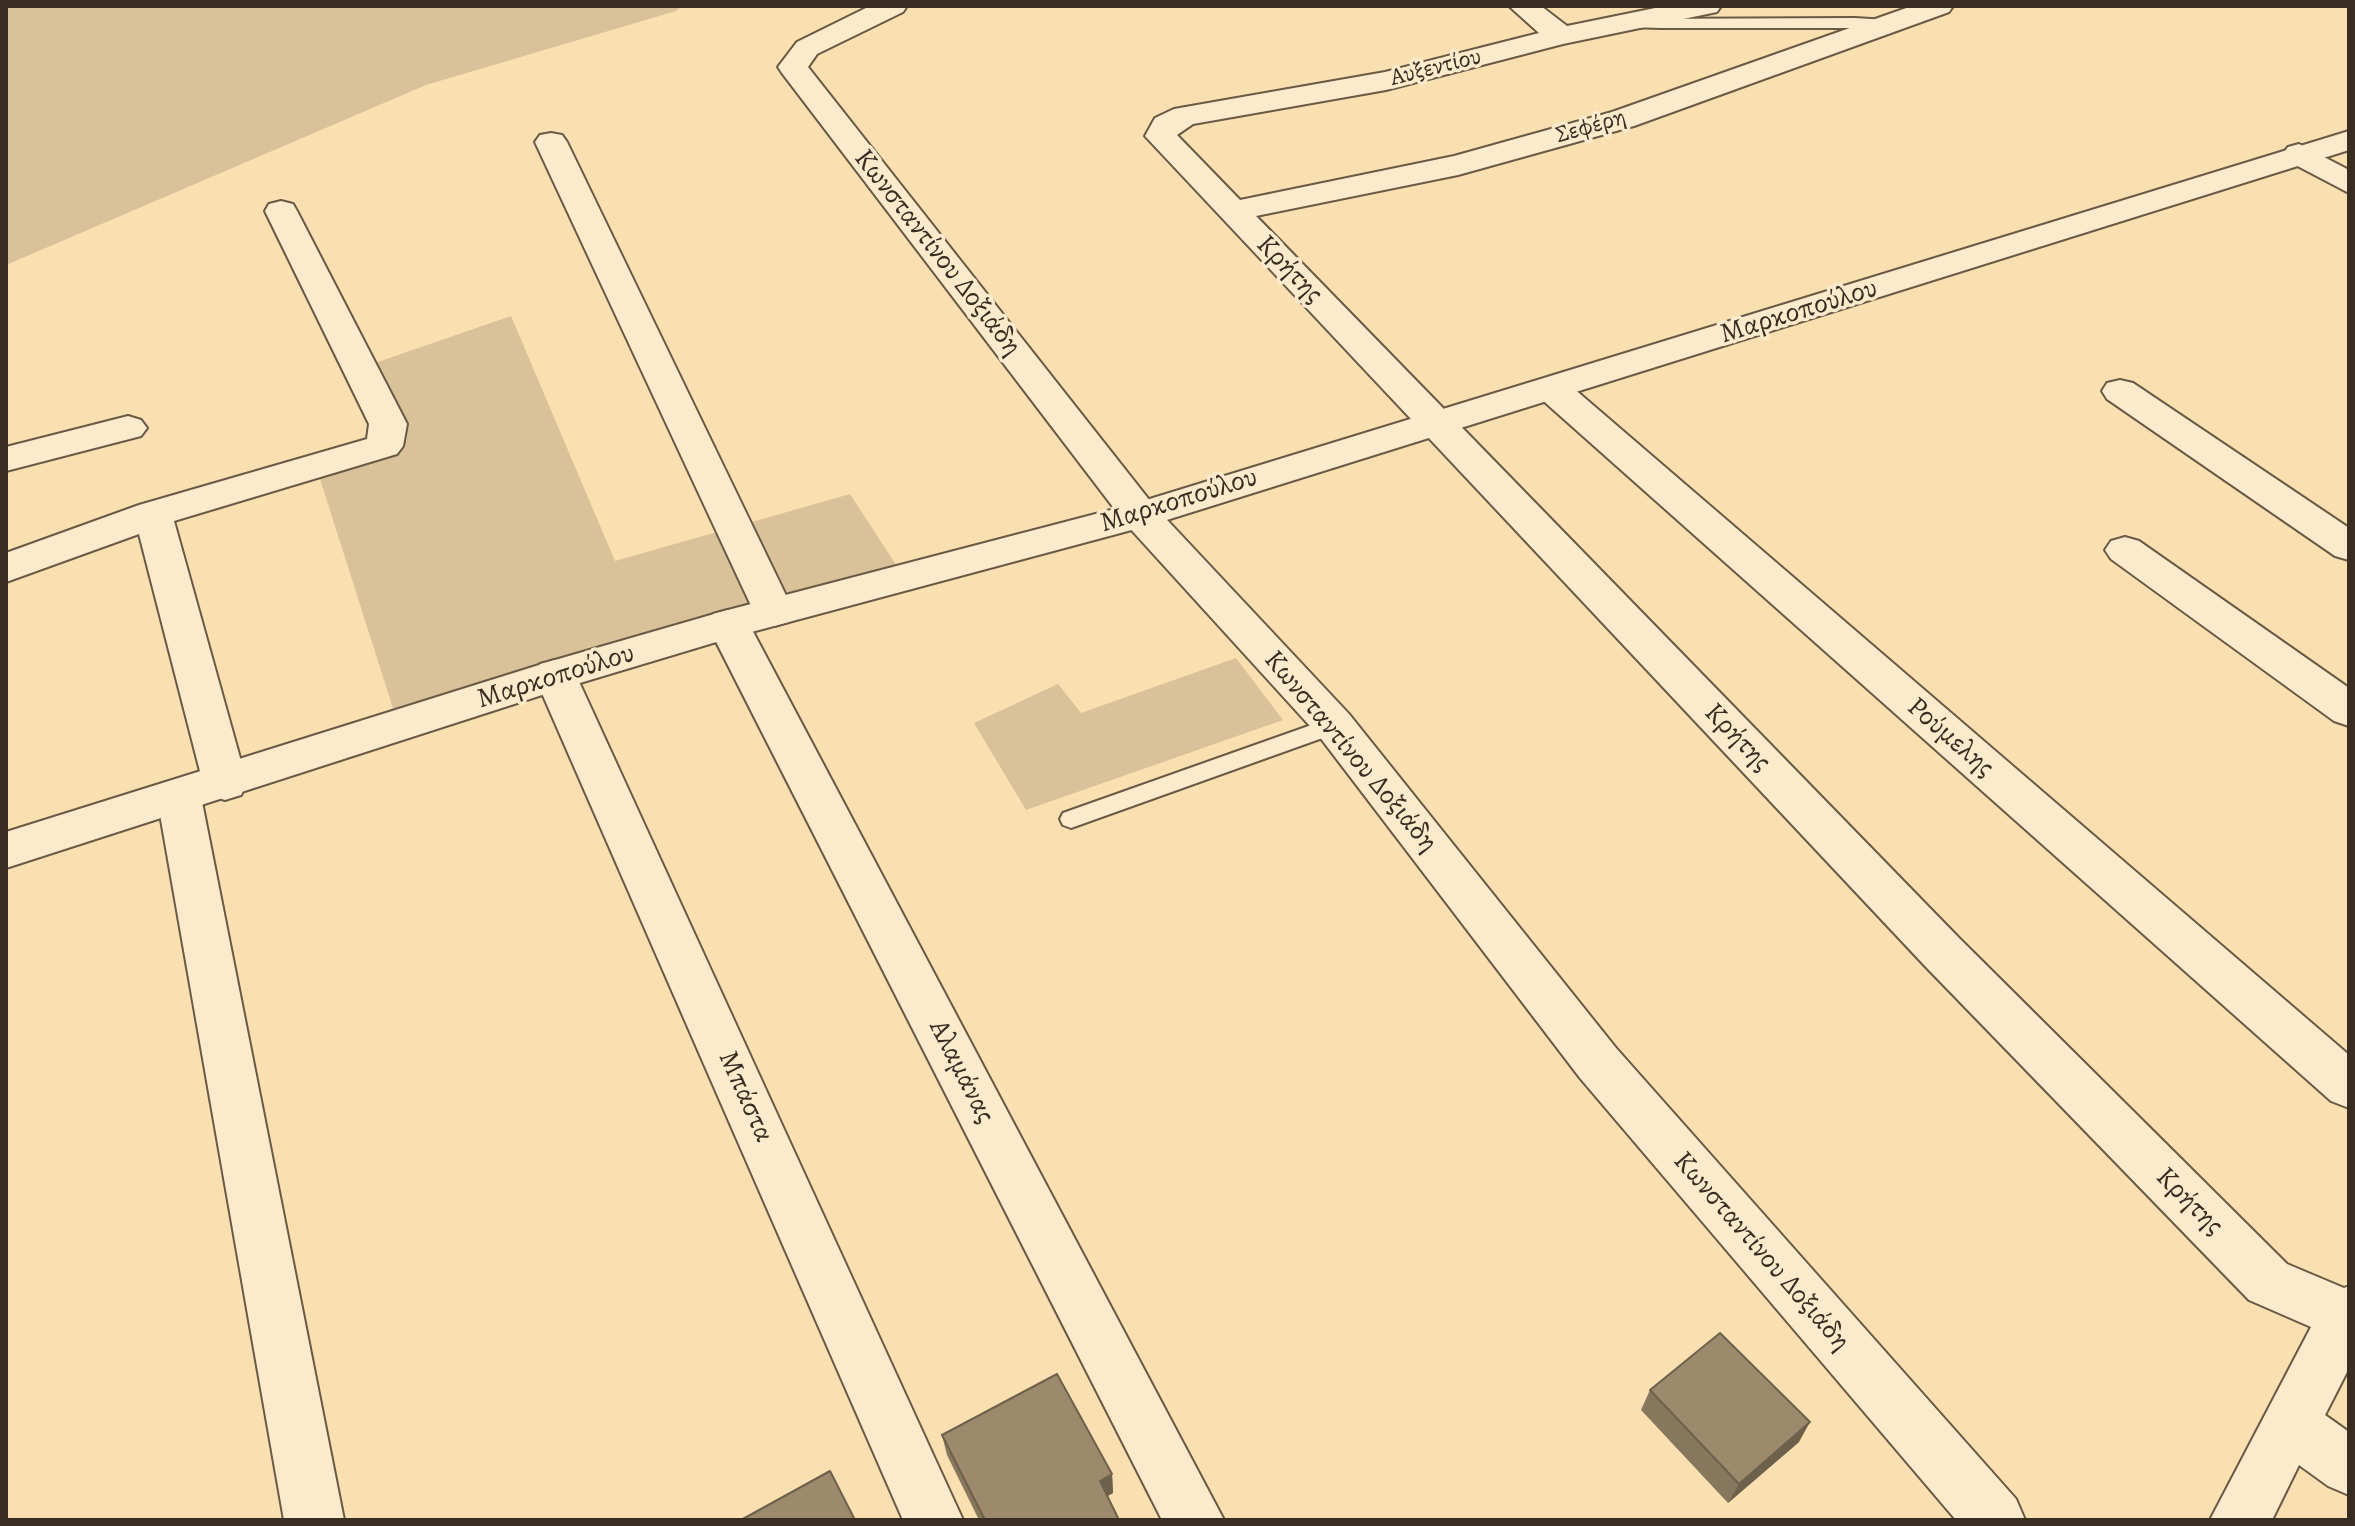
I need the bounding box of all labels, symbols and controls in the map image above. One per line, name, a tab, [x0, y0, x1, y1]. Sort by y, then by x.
street label: Αυξεντίου	[1388, 43, 1484, 93]
street label: Σεφέρη	[1553, 103, 1629, 151]
street label: Κωνσταντίνου Δοξιάδη	[846, 143, 1028, 363]
street label: Κρήτης	[1248, 229, 1330, 311]
street label: Μαρκοπούλου	[1716, 272, 1882, 352]
street label: Μαρκοπούλου	[1096, 461, 1262, 541]
street label: Μαρκοπούλου	[473, 637, 639, 717]
street label: Κωνσταντίνου Δοξιάδη	[1256, 644, 1444, 860]
street label: Ρούμελης	[1899, 691, 2001, 785]
street label: Κρήτης	[1696, 697, 1778, 779]
street label: Αλαμάνας	[921, 1015, 1001, 1129]
street label: Μπάστα	[710, 1046, 780, 1148]
street label: Κωνσταντίνου Δοξιάδη	[1665, 1146, 1857, 1358]
street label: Κρήτης	[2148, 1161, 2230, 1243]

